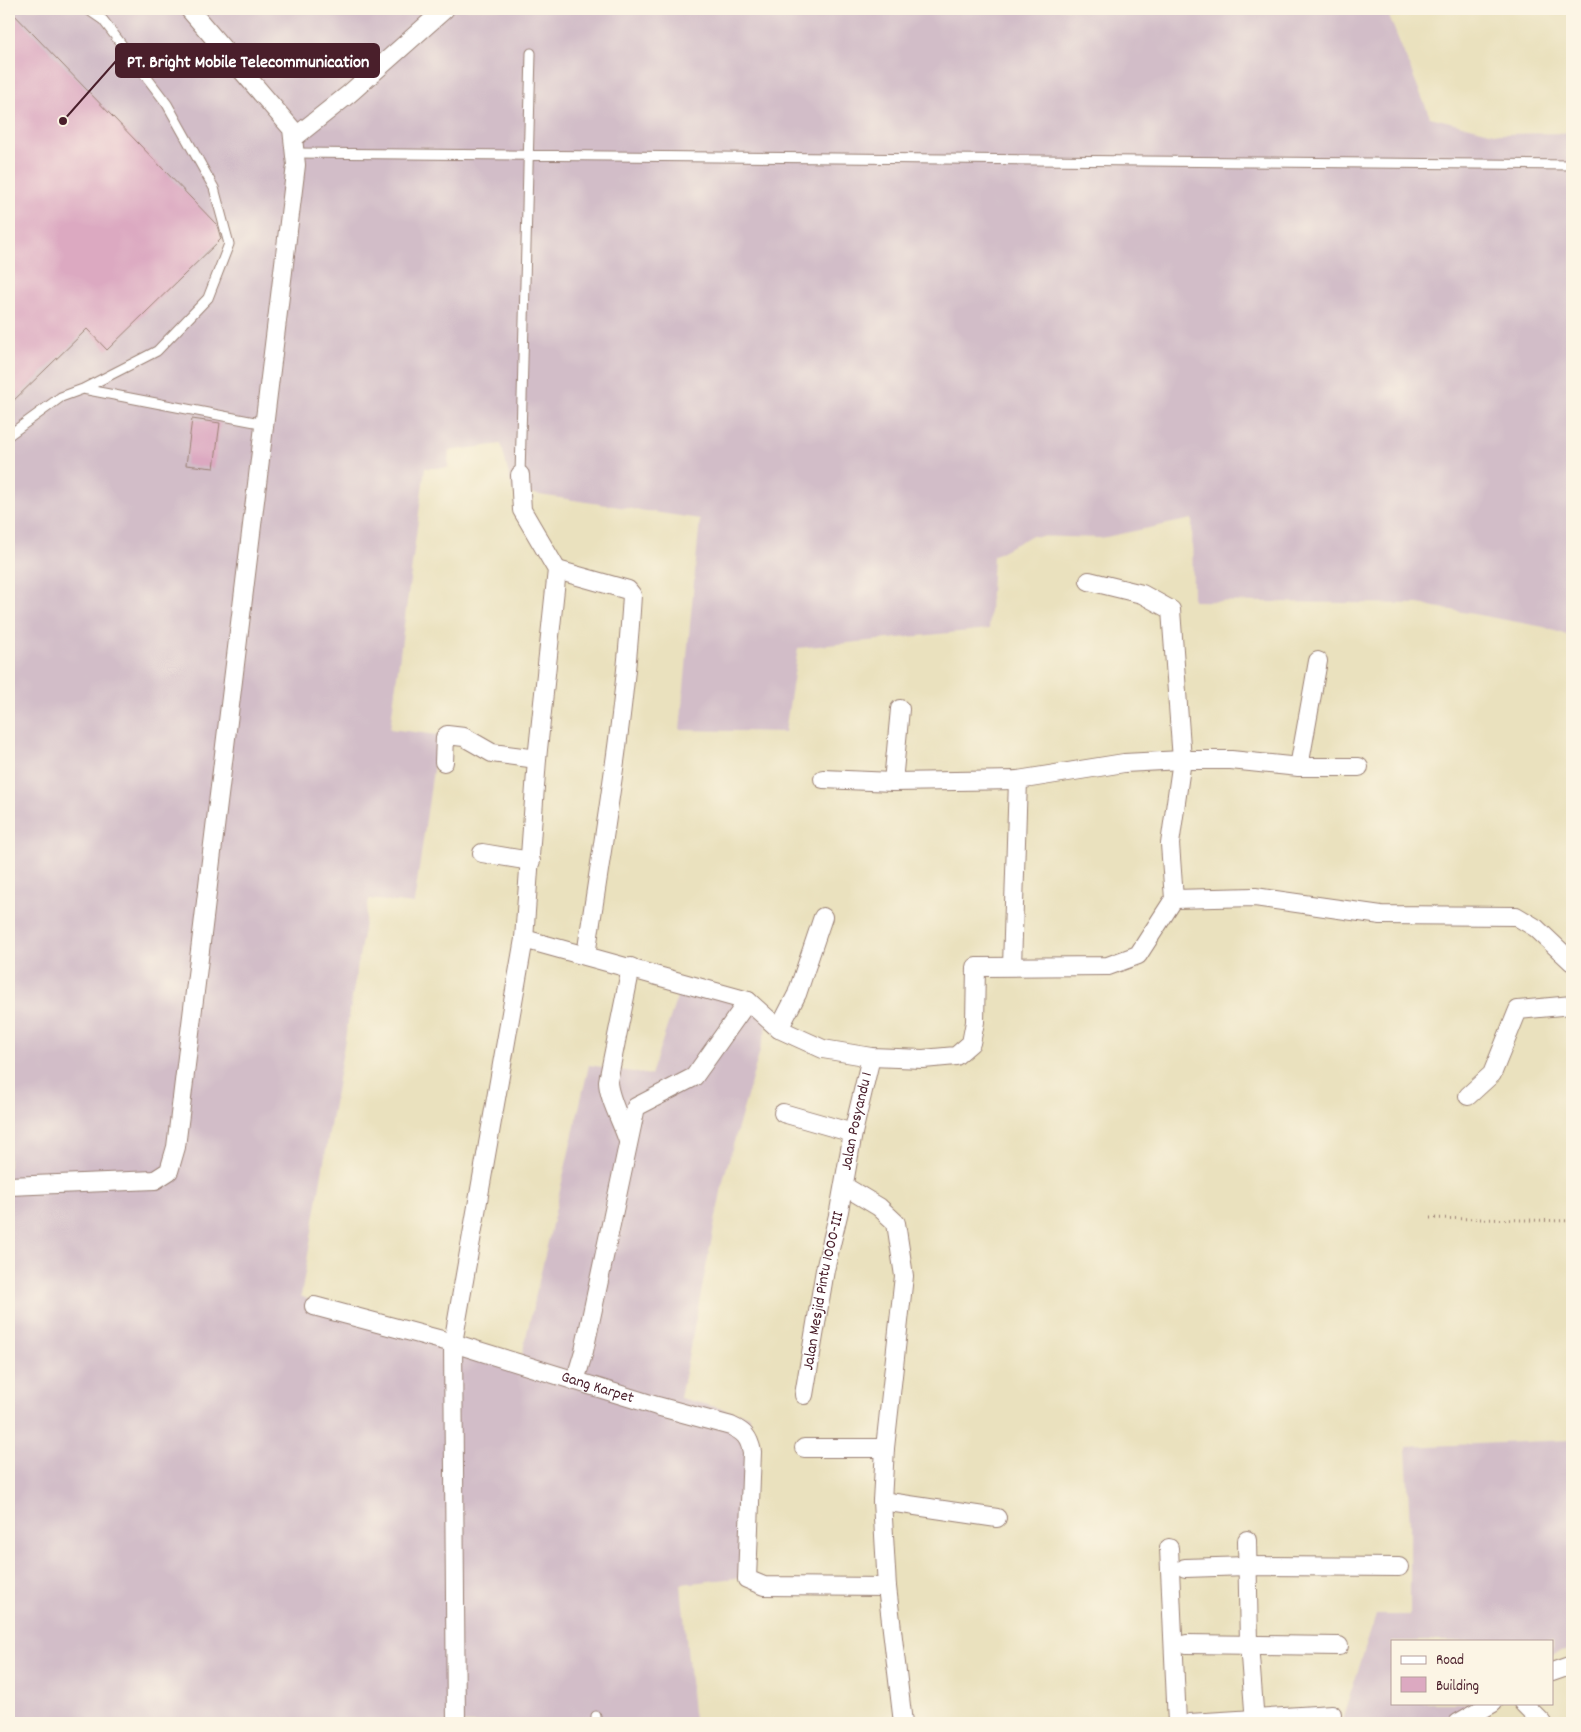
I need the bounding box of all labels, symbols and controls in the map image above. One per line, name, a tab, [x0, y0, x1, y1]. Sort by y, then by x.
callout: PT. Bright Mobile Telecommunication	[116, 44, 379, 77]
text: PT. Bright Mobile Telecommunication	[127, 51, 369, 76]
street label: Jalan Posyandu 1	[835, 1070, 879, 1172]
street label: Jalan Mesjid Pintu 1000-III	[797, 1209, 850, 1372]
street label: Gang Karpet	[558, 1366, 637, 1410]
legend	[1391, 1640, 1554, 1704]
text: Road	[1436, 1650, 1464, 1672]
text: Building	[1436, 1676, 1479, 1698]

